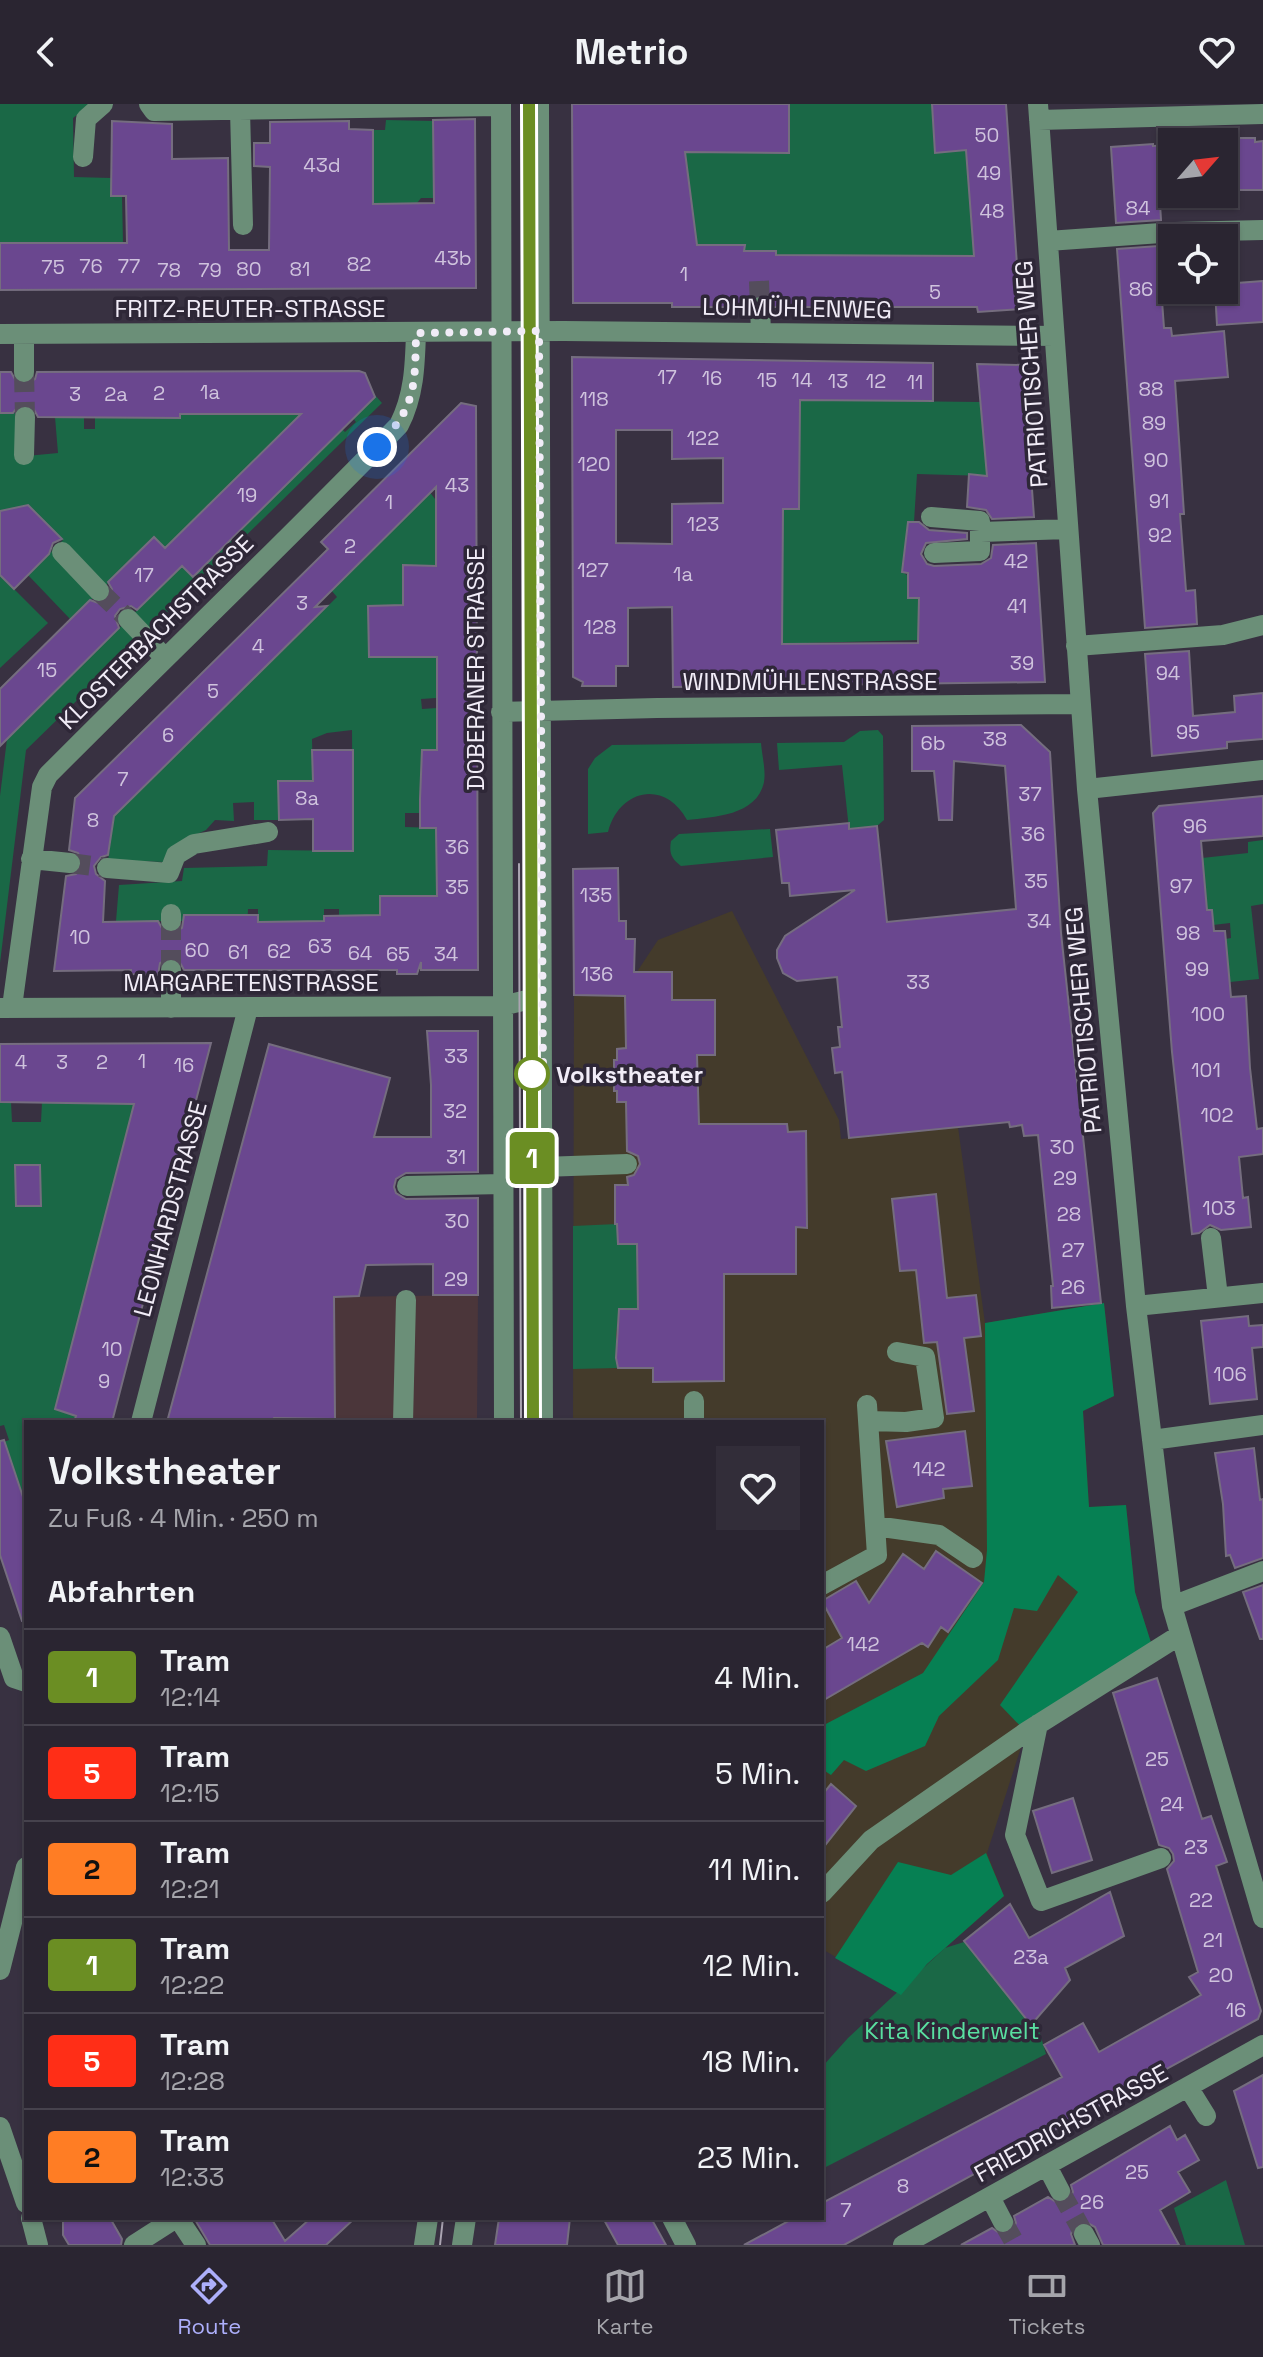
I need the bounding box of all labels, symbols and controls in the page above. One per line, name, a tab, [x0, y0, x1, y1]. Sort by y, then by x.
text: Metrio	[574, 29, 689, 75]
icon: back	[24, 30, 68, 74]
icon: heart	[1195, 30, 1239, 74]
house number: 50	[975, 122, 999, 148]
north arrow	[1158, 128, 1238, 208]
map controls	[1158, 128, 1238, 304]
house number: 43d	[303, 152, 341, 178]
house number: 49	[977, 160, 1001, 186]
house number: 84	[1126, 195, 1150, 221]
house number: 48	[980, 198, 1004, 224]
button: locate	[1158, 224, 1238, 304]
house number: 43b	[434, 245, 472, 271]
house number: 82	[347, 251, 371, 277]
house number: 76	[79, 253, 103, 279]
house number: 77	[118, 253, 140, 279]
house number: 75	[41, 254, 65, 280]
house number: 80	[236, 256, 262, 282]
house number: 81	[290, 256, 310, 282]
house number: 78	[157, 257, 181, 283]
house number: 79	[198, 257, 222, 283]
street label: PATRIOTISCHER WEG	[1008, 259, 1054, 489]
house number: 1	[680, 261, 688, 287]
house number: 86	[1129, 276, 1153, 302]
house number: 5	[929, 279, 941, 305]
street label: LOHMÜHLENWEG	[702, 291, 892, 325]
street label: FRITZ-REUTER-STRASSE	[114, 293, 386, 324]
house number: 17	[657, 364, 677, 390]
house number: 16	[702, 365, 722, 391]
house number: 15	[757, 367, 777, 393]
house number: 14	[792, 367, 812, 393]
house number: 13	[828, 368, 848, 394]
house number: 12	[866, 368, 886, 394]
house number: 11	[907, 369, 923, 395]
house number: 88	[1139, 376, 1163, 402]
house number: 1a	[200, 379, 220, 405]
house number: 2	[153, 380, 165, 406]
house number: 3	[69, 381, 81, 407]
house number: 2a	[104, 381, 128, 407]
house number: 118	[579, 386, 609, 412]
house number: 89	[1142, 410, 1166, 436]
house number: 122	[687, 425, 719, 451]
your location	[357, 427, 397, 467]
house number: 90	[1143, 447, 1169, 473]
house number: 120	[577, 451, 611, 477]
house number: 43	[445, 472, 469, 498]
house number: 19	[237, 482, 257, 508]
house number: 91	[1149, 488, 1169, 514]
house number: 1	[385, 489, 393, 515]
house number: 123	[687, 511, 719, 537]
house number: 92	[1148, 522, 1172, 548]
street label: KLOSTERBACHSTRASSE	[52, 528, 260, 736]
house number: 2	[344, 533, 356, 559]
street label: DOBERANER STRASSE	[460, 548, 491, 791]
house number: 42	[1004, 548, 1028, 574]
house number: 127	[577, 557, 609, 583]
house number: 1a	[673, 561, 693, 587]
house number: 17	[134, 562, 154, 588]
house number: 3	[296, 590, 308, 616]
house number: 41	[1007, 593, 1027, 619]
house number: 128	[584, 614, 616, 640]
house number: 4	[252, 633, 264, 659]
house number: 39	[1010, 650, 1034, 676]
house number: 15	[37, 657, 57, 683]
house number: 94	[1156, 660, 1180, 686]
street label: WINDMÜHLENSTRASSE	[683, 666, 937, 697]
house number: 5	[207, 678, 219, 704]
house number: 95	[1176, 719, 1200, 745]
house number: 6	[162, 722, 174, 748]
house number: 38	[983, 726, 1007, 752]
house number: 6b	[920, 730, 946, 756]
house number: 7	[117, 766, 129, 792]
house number: 37	[1018, 781, 1042, 807]
house number: 8a	[295, 785, 319, 811]
house number: 8	[87, 807, 99, 833]
house number: 96	[1183, 813, 1207, 839]
house number: 36	[1021, 821, 1045, 847]
house number: 36	[445, 834, 469, 860]
house number: 35	[1024, 868, 1048, 894]
house number: 97	[1169, 873, 1193, 899]
house number: 35	[445, 874, 469, 900]
house number: 135	[580, 882, 612, 908]
street label: PATRIOTISCHER WEG	[1058, 905, 1108, 1135]
house number: 34	[1027, 908, 1051, 934]
house number: 98	[1176, 920, 1200, 946]
house number: 10	[69, 924, 91, 950]
house number: 63	[308, 933, 332, 959]
house number: 60	[184, 937, 210, 963]
house number: 62	[267, 938, 291, 964]
house number: 61	[228, 939, 248, 965]
house number: 64	[348, 940, 372, 966]
house number: 65	[386, 941, 410, 967]
house number: 34	[434, 941, 458, 967]
house number: 99	[1185, 956, 1209, 982]
house number: 136	[581, 961, 613, 987]
street label: MARGARETENSTRASSE	[123, 967, 379, 998]
house number: 33	[906, 969, 930, 995]
house number: 100	[1191, 1001, 1225, 1027]
house number: 33	[444, 1043, 468, 1069]
house number: 1	[138, 1048, 146, 1074]
house number: 4	[15, 1049, 27, 1075]
house number: 3	[56, 1049, 68, 1075]
house number: 2	[96, 1049, 108, 1075]
house number: 16	[174, 1052, 194, 1078]
marker: Volkstheater	[515, 1057, 549, 1091]
house number: 101	[1191, 1057, 1221, 1083]
place label: Volkstheater	[556, 1059, 703, 1090]
street label: LEONHARDSTRASSE	[126, 1098, 214, 1320]
house number: 32	[443, 1098, 467, 1124]
house number: 102	[1200, 1102, 1234, 1128]
line badge: 1	[506, 1132, 558, 1184]
house number: 30	[1050, 1134, 1074, 1160]
text: 1	[526, 1140, 538, 1176]
house number: 31	[446, 1144, 466, 1170]
house number: 29	[1053, 1165, 1077, 1191]
house number: 103	[1202, 1195, 1236, 1221]
house number: 28	[1057, 1201, 1081, 1227]
house number: 30	[445, 1208, 469, 1234]
house number: 27	[1061, 1237, 1085, 1263]
house number: 29	[444, 1266, 468, 1292]
house number: 26	[1061, 1274, 1085, 1300]
house number: 10	[101, 1336, 123, 1362]
house number: 106	[1213, 1361, 1247, 1387]
house number: 9	[98, 1368, 110, 1394]
button: heart	[716, 1446, 800, 1530]
text: Volkstheater	[48, 1447, 281, 1495]
house number: 142	[913, 1456, 945, 1482]
text: Zu Fuß · 4 Min. · 250 m	[48, 1501, 319, 1535]
text: Abfahrten	[48, 1572, 195, 1611]
house number: 142	[847, 1631, 879, 1657]
text: Tram	[160, 1641, 230, 1680]
text: 4 Min.	[714, 1658, 800, 1697]
text: 1	[86, 1659, 98, 1695]
text: 12:14	[160, 1680, 220, 1714]
text: Tram	[160, 1737, 230, 1776]
house number: 25	[1145, 1746, 1169, 1772]
text: 5 Min.	[715, 1754, 800, 1793]
text: 5	[84, 1755, 100, 1791]
text: 12:15	[160, 1776, 220, 1810]
house number: 24	[1160, 1791, 1184, 1817]
text: Tram	[160, 1833, 230, 1872]
house number: 23	[1184, 1834, 1208, 1860]
text: 11 Min.	[708, 1850, 800, 1889]
text: 2	[84, 1851, 100, 1887]
text: 12:21	[160, 1872, 220, 1906]
house number: 22	[1189, 1887, 1213, 1913]
house number: 21	[1203, 1927, 1223, 1953]
text: Tram	[160, 1929, 230, 1968]
house number: 23a	[1013, 1944, 1049, 1970]
text: 12 Min.	[702, 1946, 800, 1985]
text: 1	[86, 1947, 98, 1983]
house number: 20	[1209, 1962, 1233, 1988]
text: 12:22	[160, 1968, 224, 2002]
house number: 16	[1226, 1997, 1246, 2023]
park label: Kita Kinderwelt	[864, 2015, 1040, 2046]
text: Tram	[160, 2025, 230, 2064]
text: 18 Min.	[702, 2042, 800, 2081]
text: 5	[84, 2043, 100, 2079]
street label: FRIEDRICHSTRASSE	[969, 2057, 1173, 2189]
text: 12:28	[160, 2064, 225, 2098]
text: Tram	[160, 2121, 230, 2160]
text: 23 Min.	[697, 2138, 800, 2177]
text: 2	[84, 2139, 100, 2175]
house number: 25	[1125, 2159, 1149, 2185]
text: 12:33	[160, 2160, 225, 2194]
house number: 8	[897, 2173, 909, 2199]
house number: 26	[1080, 2189, 1104, 2215]
house number: 7	[840, 2197, 852, 2223]
tab: Route	[178, 2264, 241, 2340]
tab: Karte	[596, 2264, 653, 2340]
tab: Tickets	[1009, 2264, 1085, 2340]

